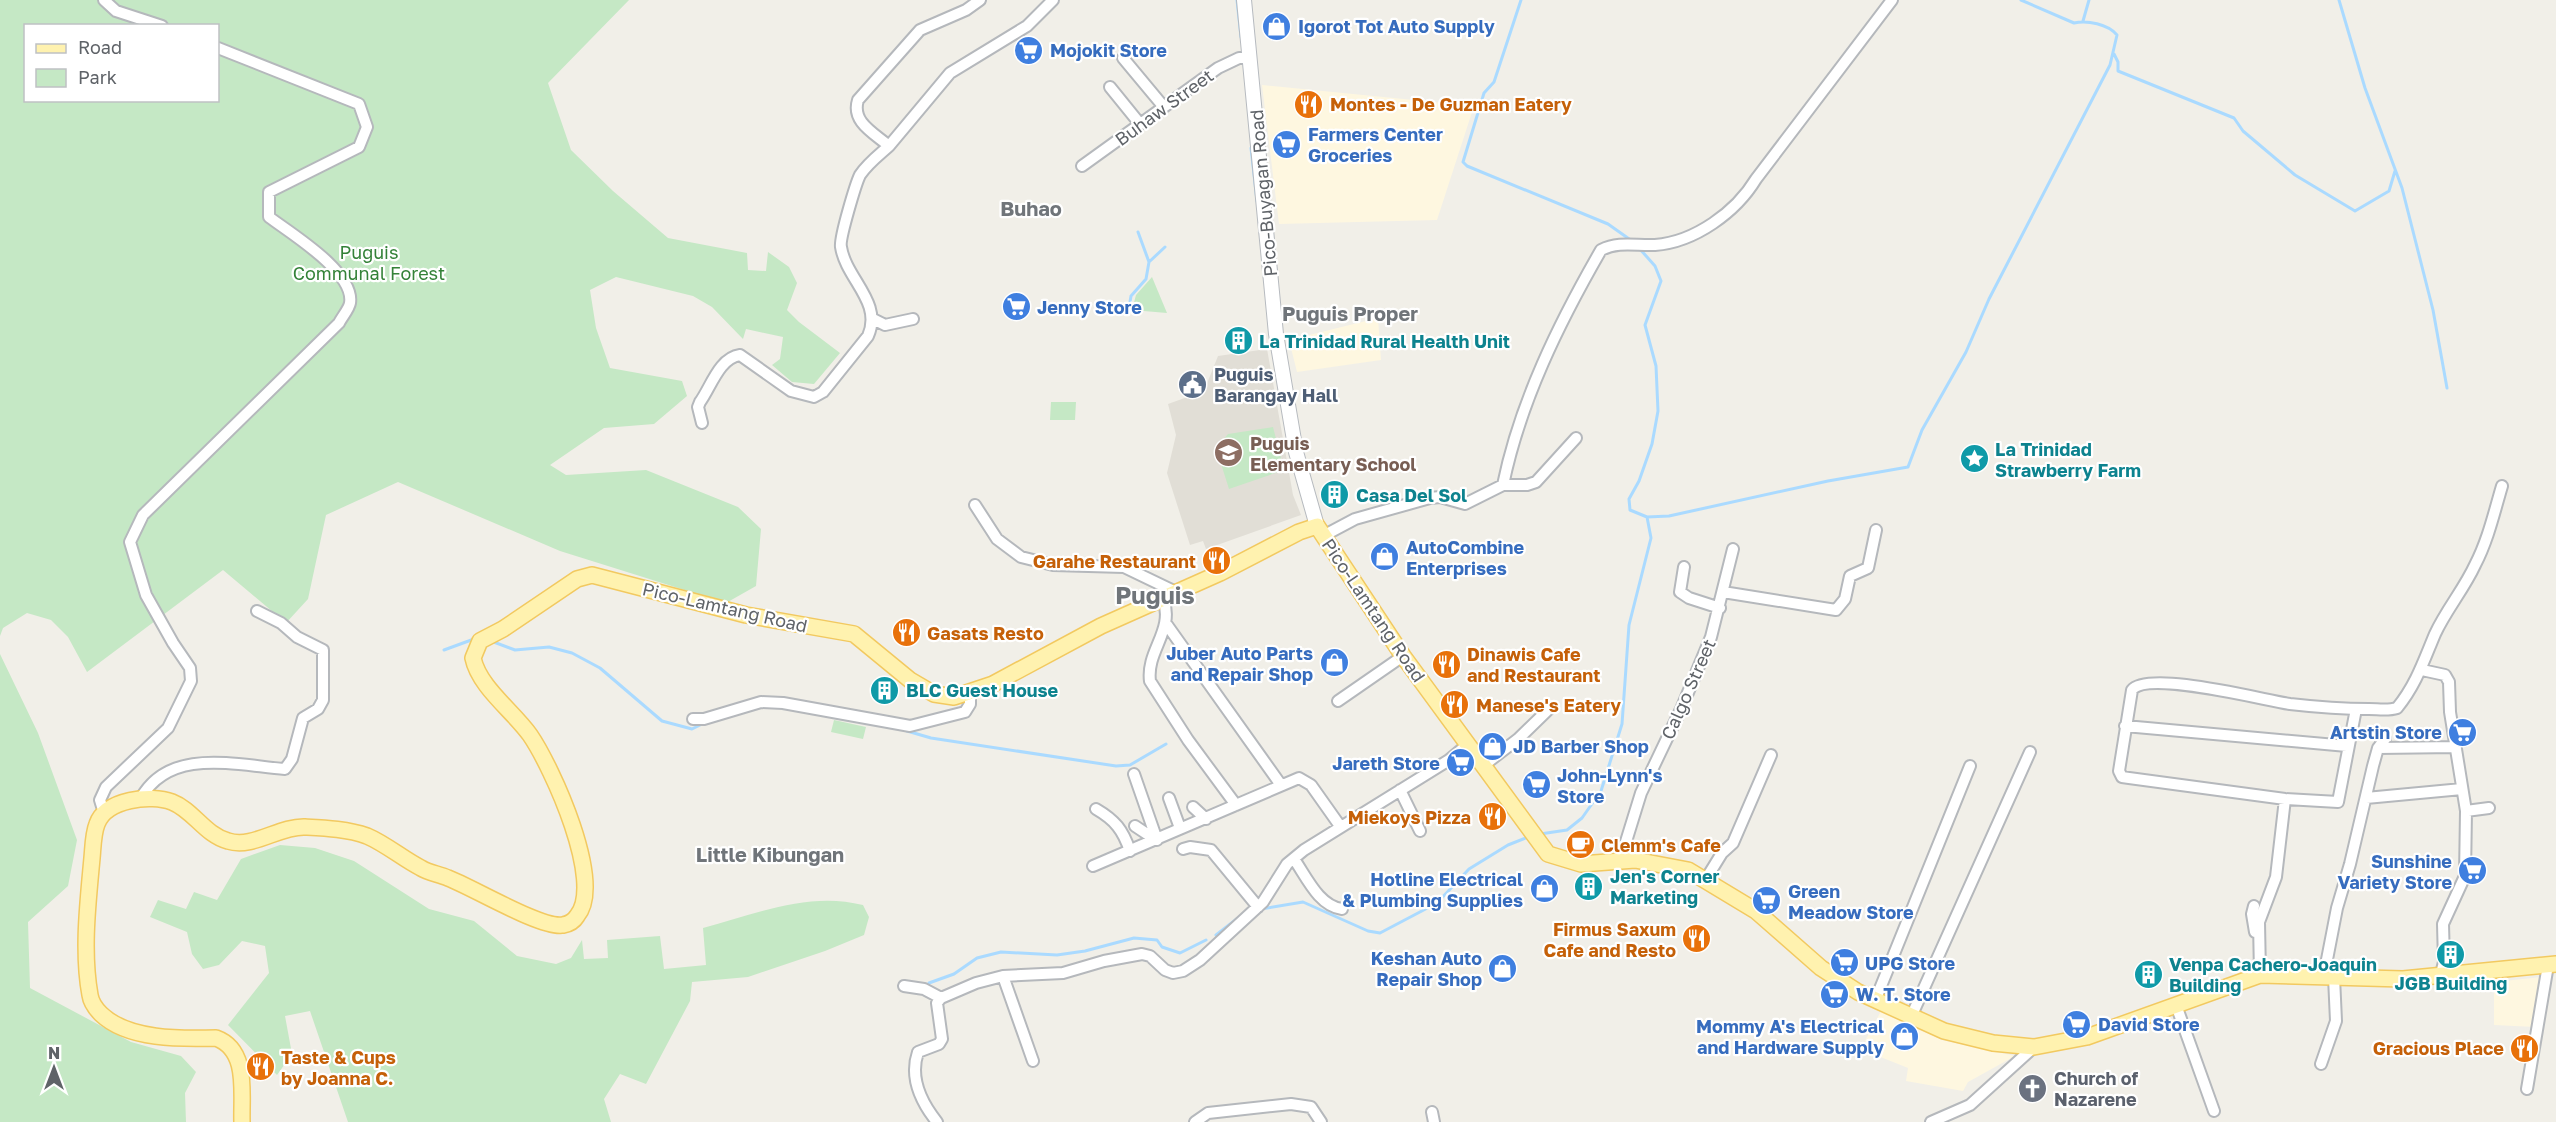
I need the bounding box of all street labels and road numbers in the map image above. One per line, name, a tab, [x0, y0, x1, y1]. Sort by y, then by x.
street label: Buhaw Street	[1110, 64, 1218, 150]
street label: Pico-Buyagan Road	[1245, 109, 1281, 277]
street label: Pico-Lamtang Road	[1318, 534, 1430, 686]
street label: Pico-Lamtang Road	[640, 577, 810, 637]
street label: Calgo Street	[1656, 635, 1720, 743]

